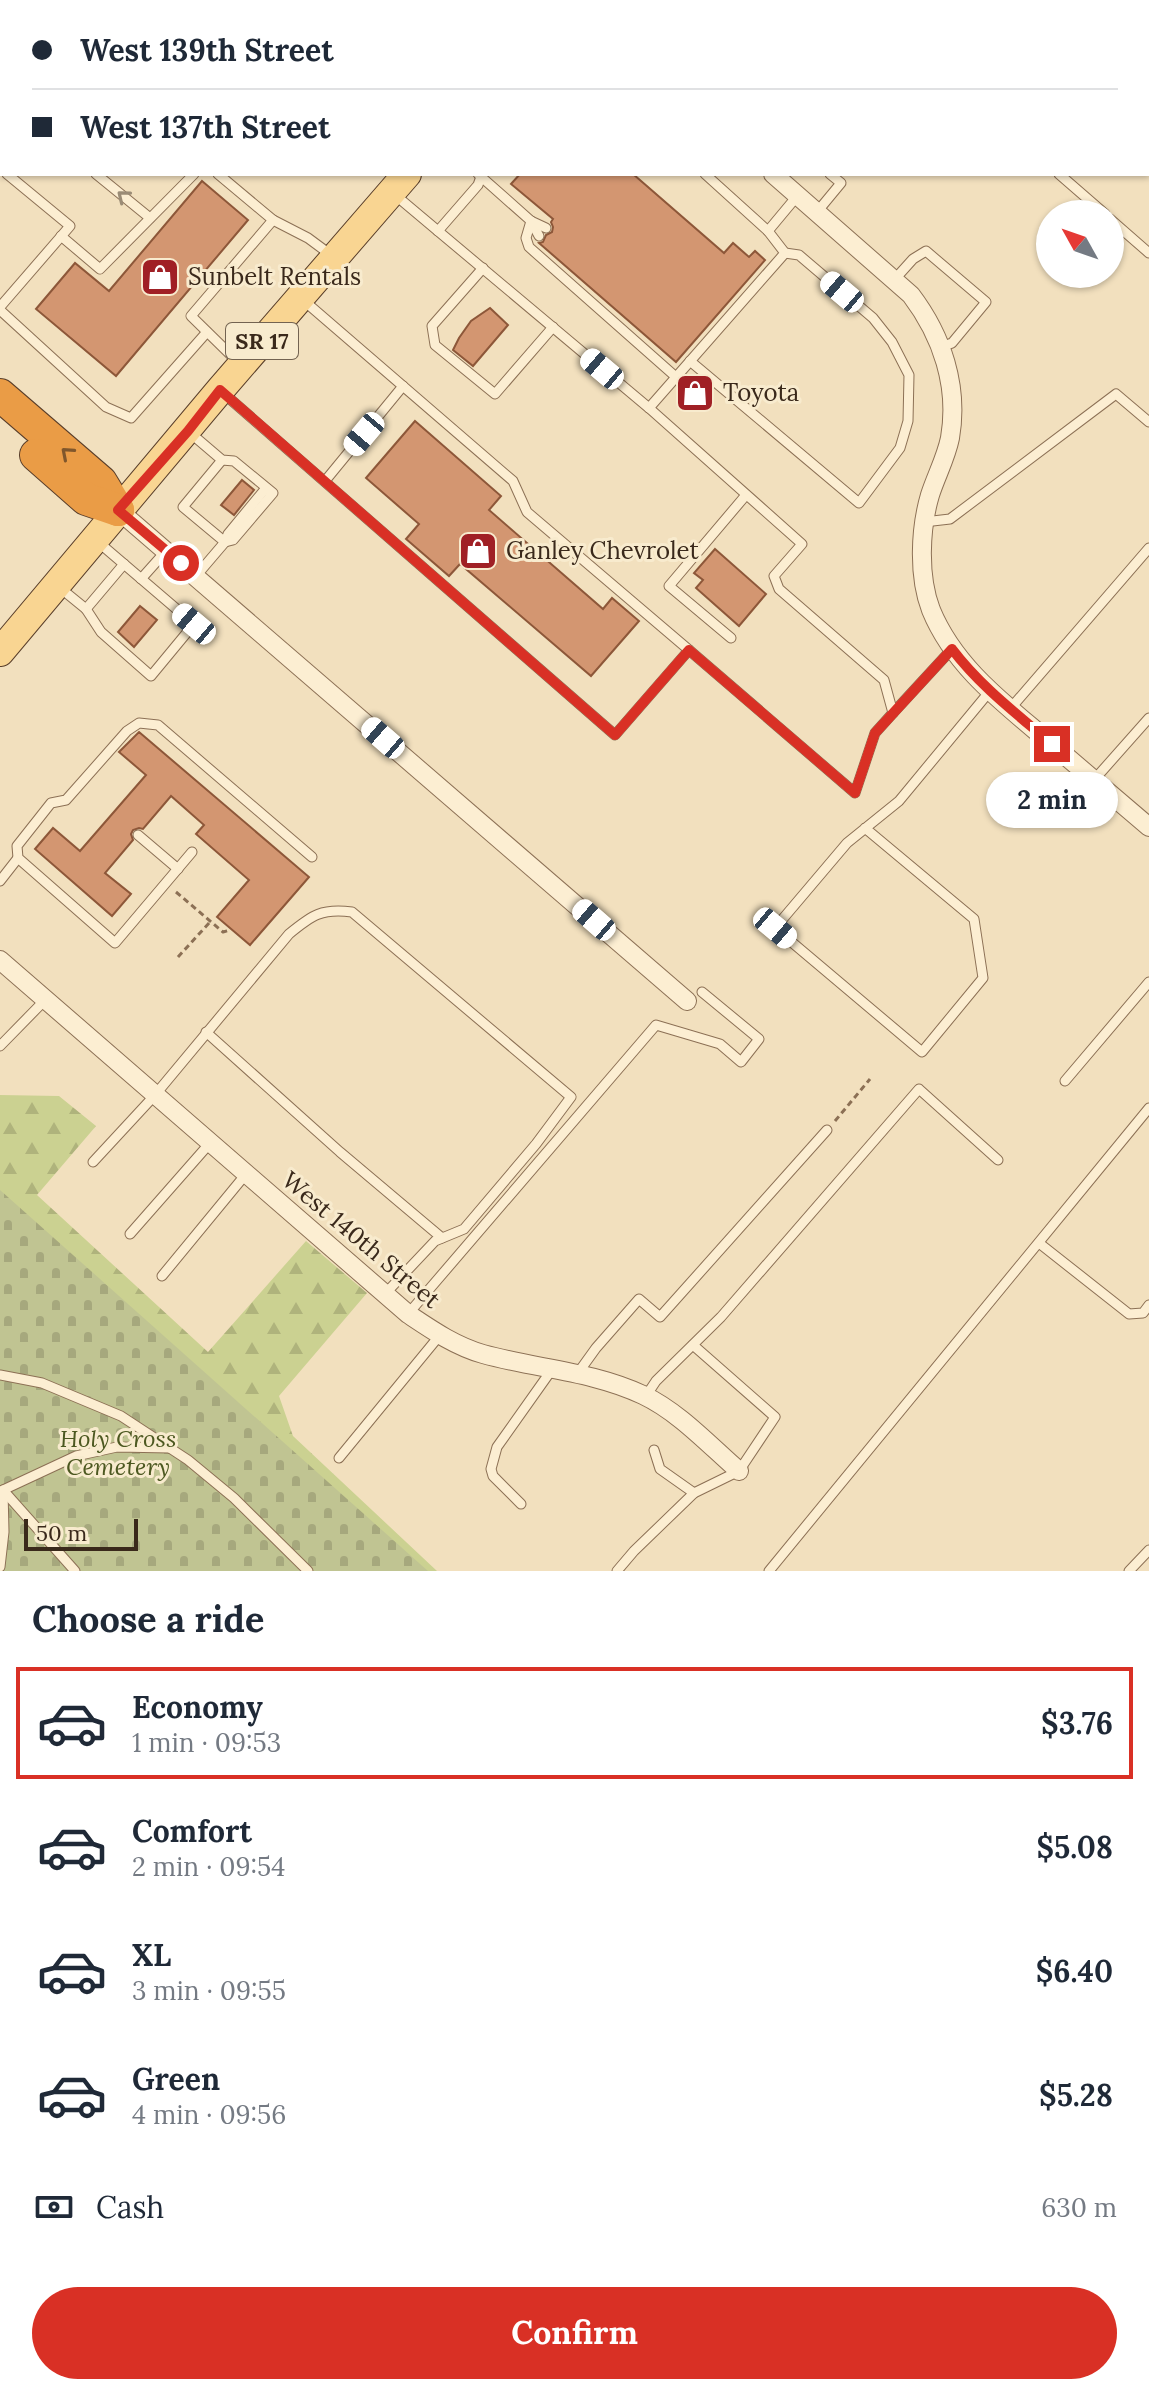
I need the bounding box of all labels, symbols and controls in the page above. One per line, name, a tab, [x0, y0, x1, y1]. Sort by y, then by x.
text: West 139th Street	[80, 31, 334, 69]
text: West 137th Street	[80, 108, 330, 146]
one-way arrow	[118, 191, 133, 206]
north arrow	[1036, 200, 1124, 288]
map controls	[1036, 200, 1124, 288]
shop icon: Sunbelt Rentals	[139, 256, 181, 298]
place label: Sunbelt Rentals	[188, 261, 361, 292]
car	[816, 267, 868, 317]
road number: SR 17	[226, 323, 298, 359]
car	[576, 344, 628, 394]
shop icon: Toyota	[674, 372, 716, 414]
place label: Toyota	[723, 377, 799, 408]
car	[339, 408, 389, 460]
one-way arrow	[62, 448, 76, 463]
shop icon: Ganley Chevrolet	[457, 530, 499, 572]
place label: Ganley Chevrolet	[506, 535, 699, 566]
route start	[163, 545, 199, 581]
car	[168, 599, 220, 649]
car	[357, 713, 409, 763]
route end	[1034, 726, 1070, 762]
callout: 2 min	[986, 772, 1118, 828]
text: 2 min	[1017, 783, 1087, 816]
car	[568, 895, 620, 945]
car	[749, 903, 801, 953]
street label: West 140th Street	[276, 1164, 447, 1315]
park label: Holy Cross Cemetery	[60, 1423, 176, 1482]
scale bar	[24, 1515, 138, 1551]
text: 50 m	[36, 1519, 87, 1547]
text: Choose a ride	[32, 1596, 264, 1642]
icon: car	[36, 1687, 108, 1759]
text: Economy	[132, 1688, 263, 1726]
text: $3.76	[1041, 1704, 1113, 1742]
text: 1 min · 09:53	[132, 1726, 281, 1759]
icon: car	[36, 1811, 108, 1883]
text: Comfort	[132, 1812, 252, 1850]
text: $5.08	[1036, 1828, 1113, 1866]
text: 2 min · 09:54	[132, 1850, 285, 1883]
icon: car	[36, 1935, 108, 2007]
text: XL	[132, 1936, 171, 1974]
text: $6.40	[1036, 1952, 1113, 1990]
text: 3 min · 09:55	[132, 1974, 286, 2007]
icon: car	[36, 2059, 108, 2131]
text: Green	[132, 2060, 220, 2098]
text: $5.28	[1039, 2076, 1113, 2114]
text: 4 min · 09:56	[132, 2098, 286, 2131]
icon: cash	[32, 2185, 76, 2229]
text: Cash	[96, 2188, 164, 2226]
text: 630 m	[1041, 2191, 1117, 2224]
button: Confirm	[32, 2287, 1117, 2379]

